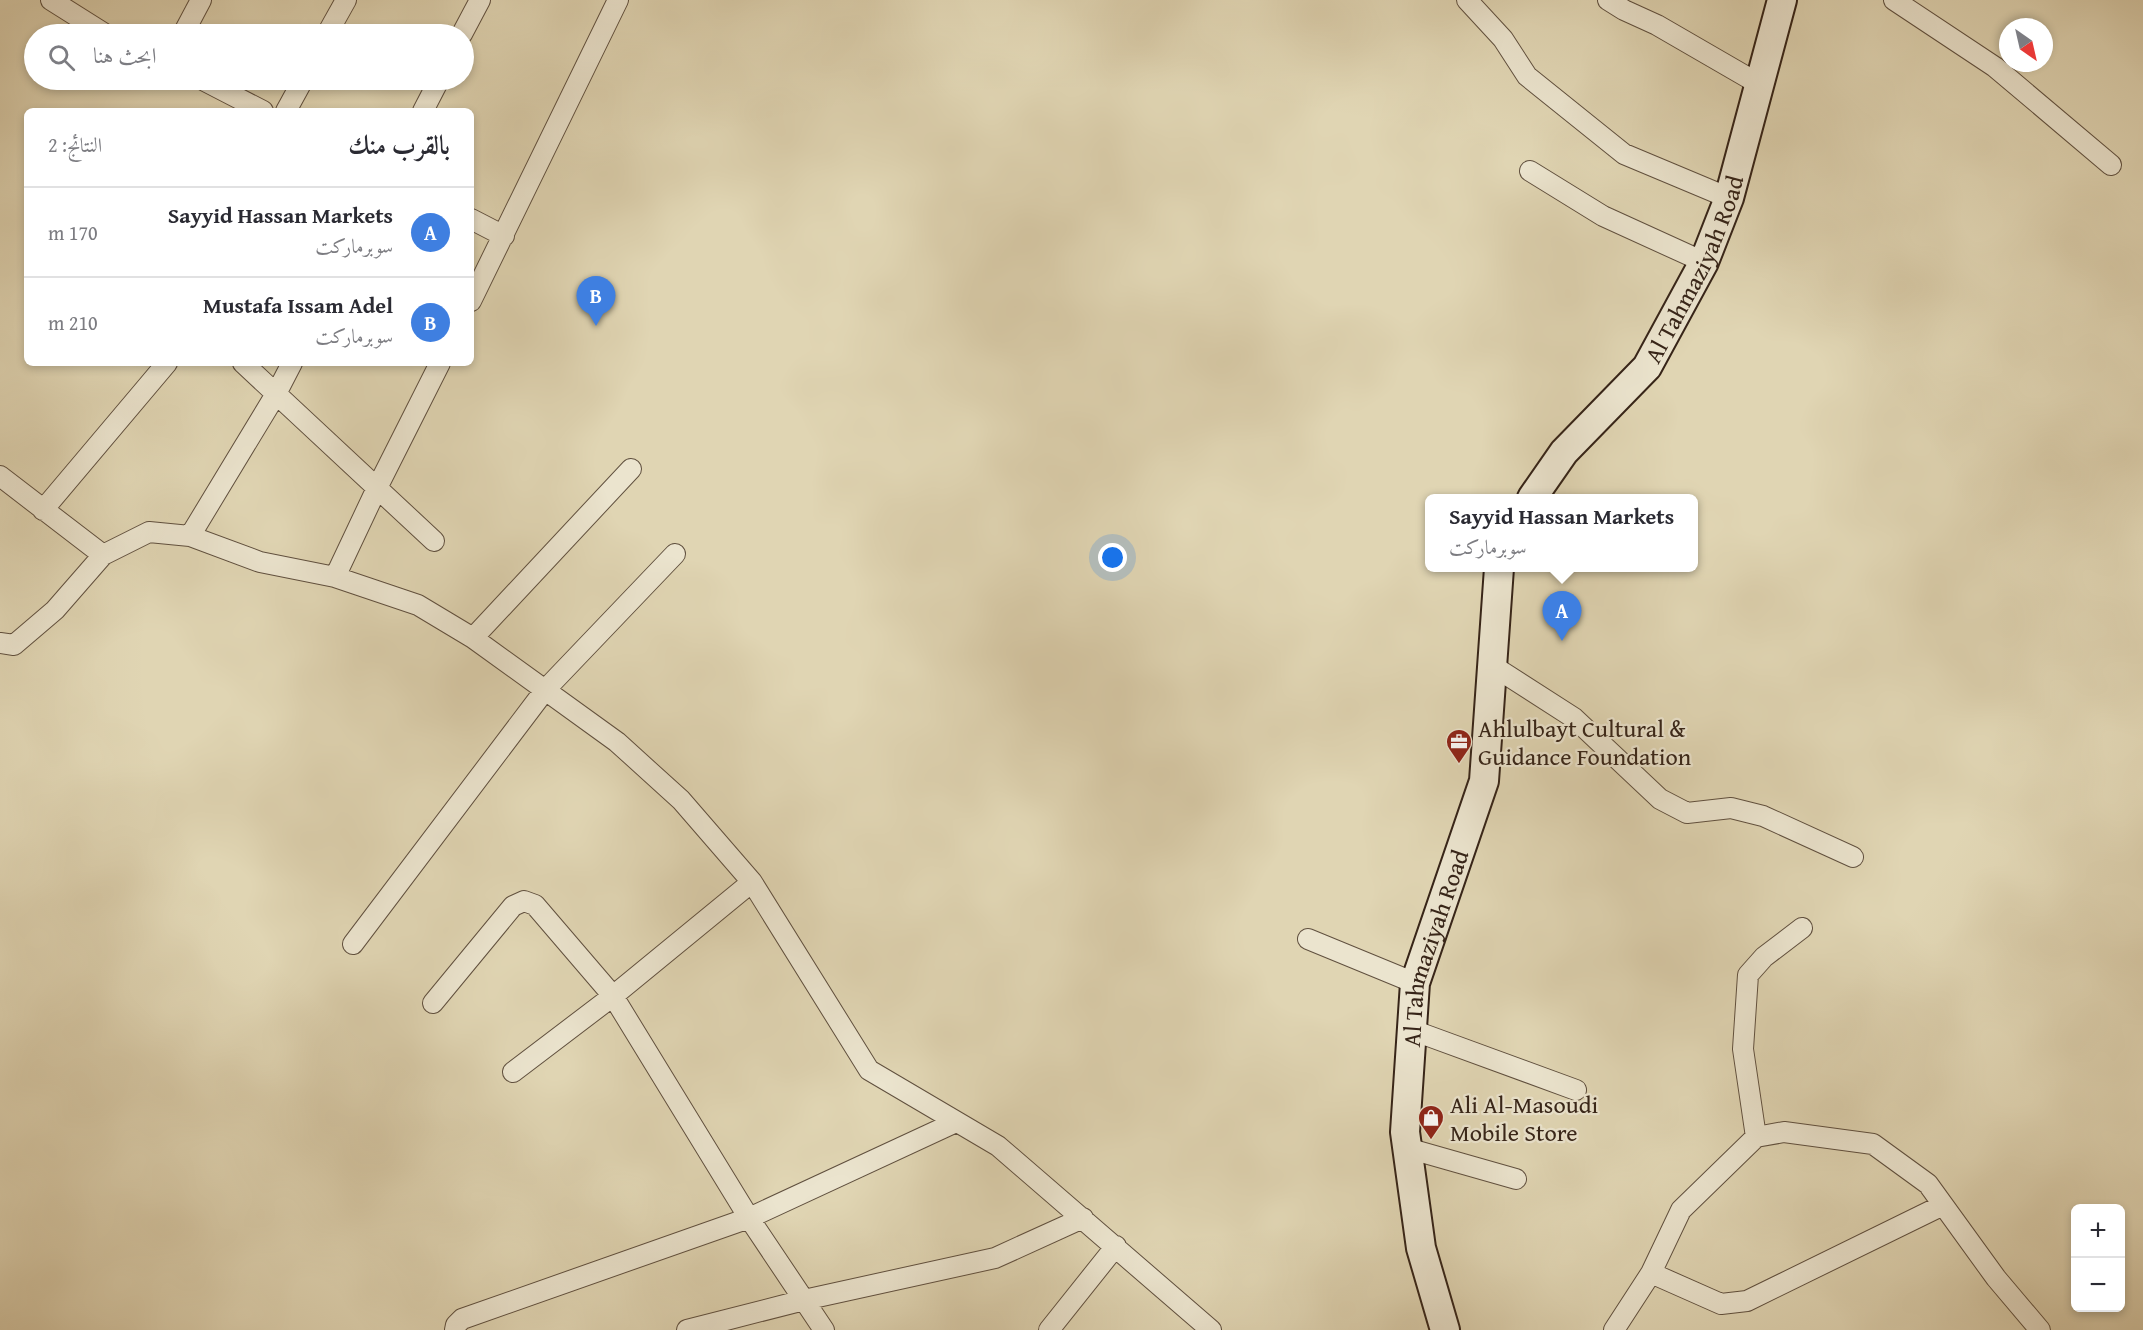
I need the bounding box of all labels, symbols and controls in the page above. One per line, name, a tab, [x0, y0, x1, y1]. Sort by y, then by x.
north arrow	[1999, 18, 2053, 72]
search box	[24, 24, 474, 90]
text: ابحث هنا	[93, 39, 157, 71]
icon: search	[45, 41, 78, 74]
text: بالقرب منك	[348, 125, 450, 164]
text: النتائج: 2	[48, 130, 102, 159]
street label: Al Tahmaziyah Road	[1635, 171, 1752, 369]
text: Sayyid Hassan Markets	[168, 199, 393, 231]
text: 170 m	[48, 218, 98, 247]
text: A	[424, 218, 437, 247]
text: سوبرماركت	[315, 231, 393, 260]
pin: B	[576, 276, 616, 326]
text: Mustafa Issam Adel	[203, 289, 393, 321]
text: 210 m	[48, 308, 98, 337]
text: B	[424, 308, 437, 337]
text: سوبرماركت	[315, 321, 393, 350]
popup	[1425, 494, 1698, 572]
text: Sayyid Hassan Markets	[1449, 500, 1674, 532]
text: سوبرماركت	[1449, 532, 1527, 561]
your location	[1098, 543, 1127, 572]
pin: A	[1542, 592, 1582, 641]
place label: Ahlulbayt Cultural & Guidance Foundation	[1478, 711, 1692, 774]
office icon: Ahlulbayt Cultural & Guidance Foundation	[1444, 727, 1474, 765]
street label: Al Tahmaziyah Road	[1393, 845, 1477, 1048]
place label: Ali Al-Masoudi Mobile Store	[1450, 1087, 1598, 1150]
shop icon: Ali Al-Masoudi Mobile Store	[1416, 1103, 1446, 1141]
map controls	[2071, 1204, 2125, 1312]
button: +	[2071, 1204, 2125, 1258]
button: −	[2071, 1258, 2125, 1312]

